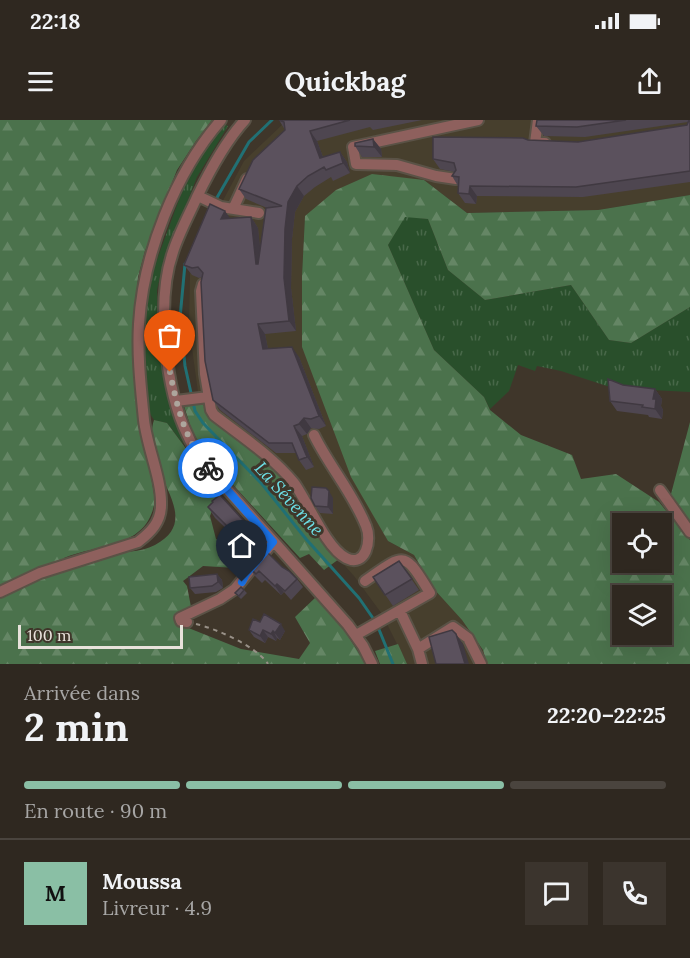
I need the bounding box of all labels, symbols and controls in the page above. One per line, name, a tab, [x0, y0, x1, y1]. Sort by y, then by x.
text: 22:18	[30, 7, 80, 35]
text: Quickbag	[285, 64, 406, 98]
icon: menu	[24, 65, 57, 98]
icon: share	[633, 65, 666, 98]
pin	[144, 310, 195, 372]
icon: bag	[153, 319, 186, 352]
courier	[178, 438, 238, 498]
icon: bike	[192, 452, 225, 485]
water label: La Sévenne	[250, 457, 329, 541]
map controls	[612, 513, 672, 645]
button: locate	[612, 513, 672, 573]
pin	[216, 520, 267, 582]
icon: home	[225, 529, 258, 562]
button: layers	[612, 585, 672, 645]
scale bar	[18, 622, 183, 650]
text: 100 m	[27, 625, 71, 645]
text: Arrivée dans	[24, 680, 140, 705]
text: 22:20–22:25	[547, 701, 666, 729]
text: 2 min	[24, 702, 129, 752]
text: En route · 90 m	[24, 798, 167, 823]
button: chat	[525, 862, 588, 925]
button: phone	[603, 862, 666, 925]
text: Moussa	[102, 867, 182, 895]
text: M	[45, 879, 66, 907]
text: Livreur · 4.9	[102, 895, 212, 920]

